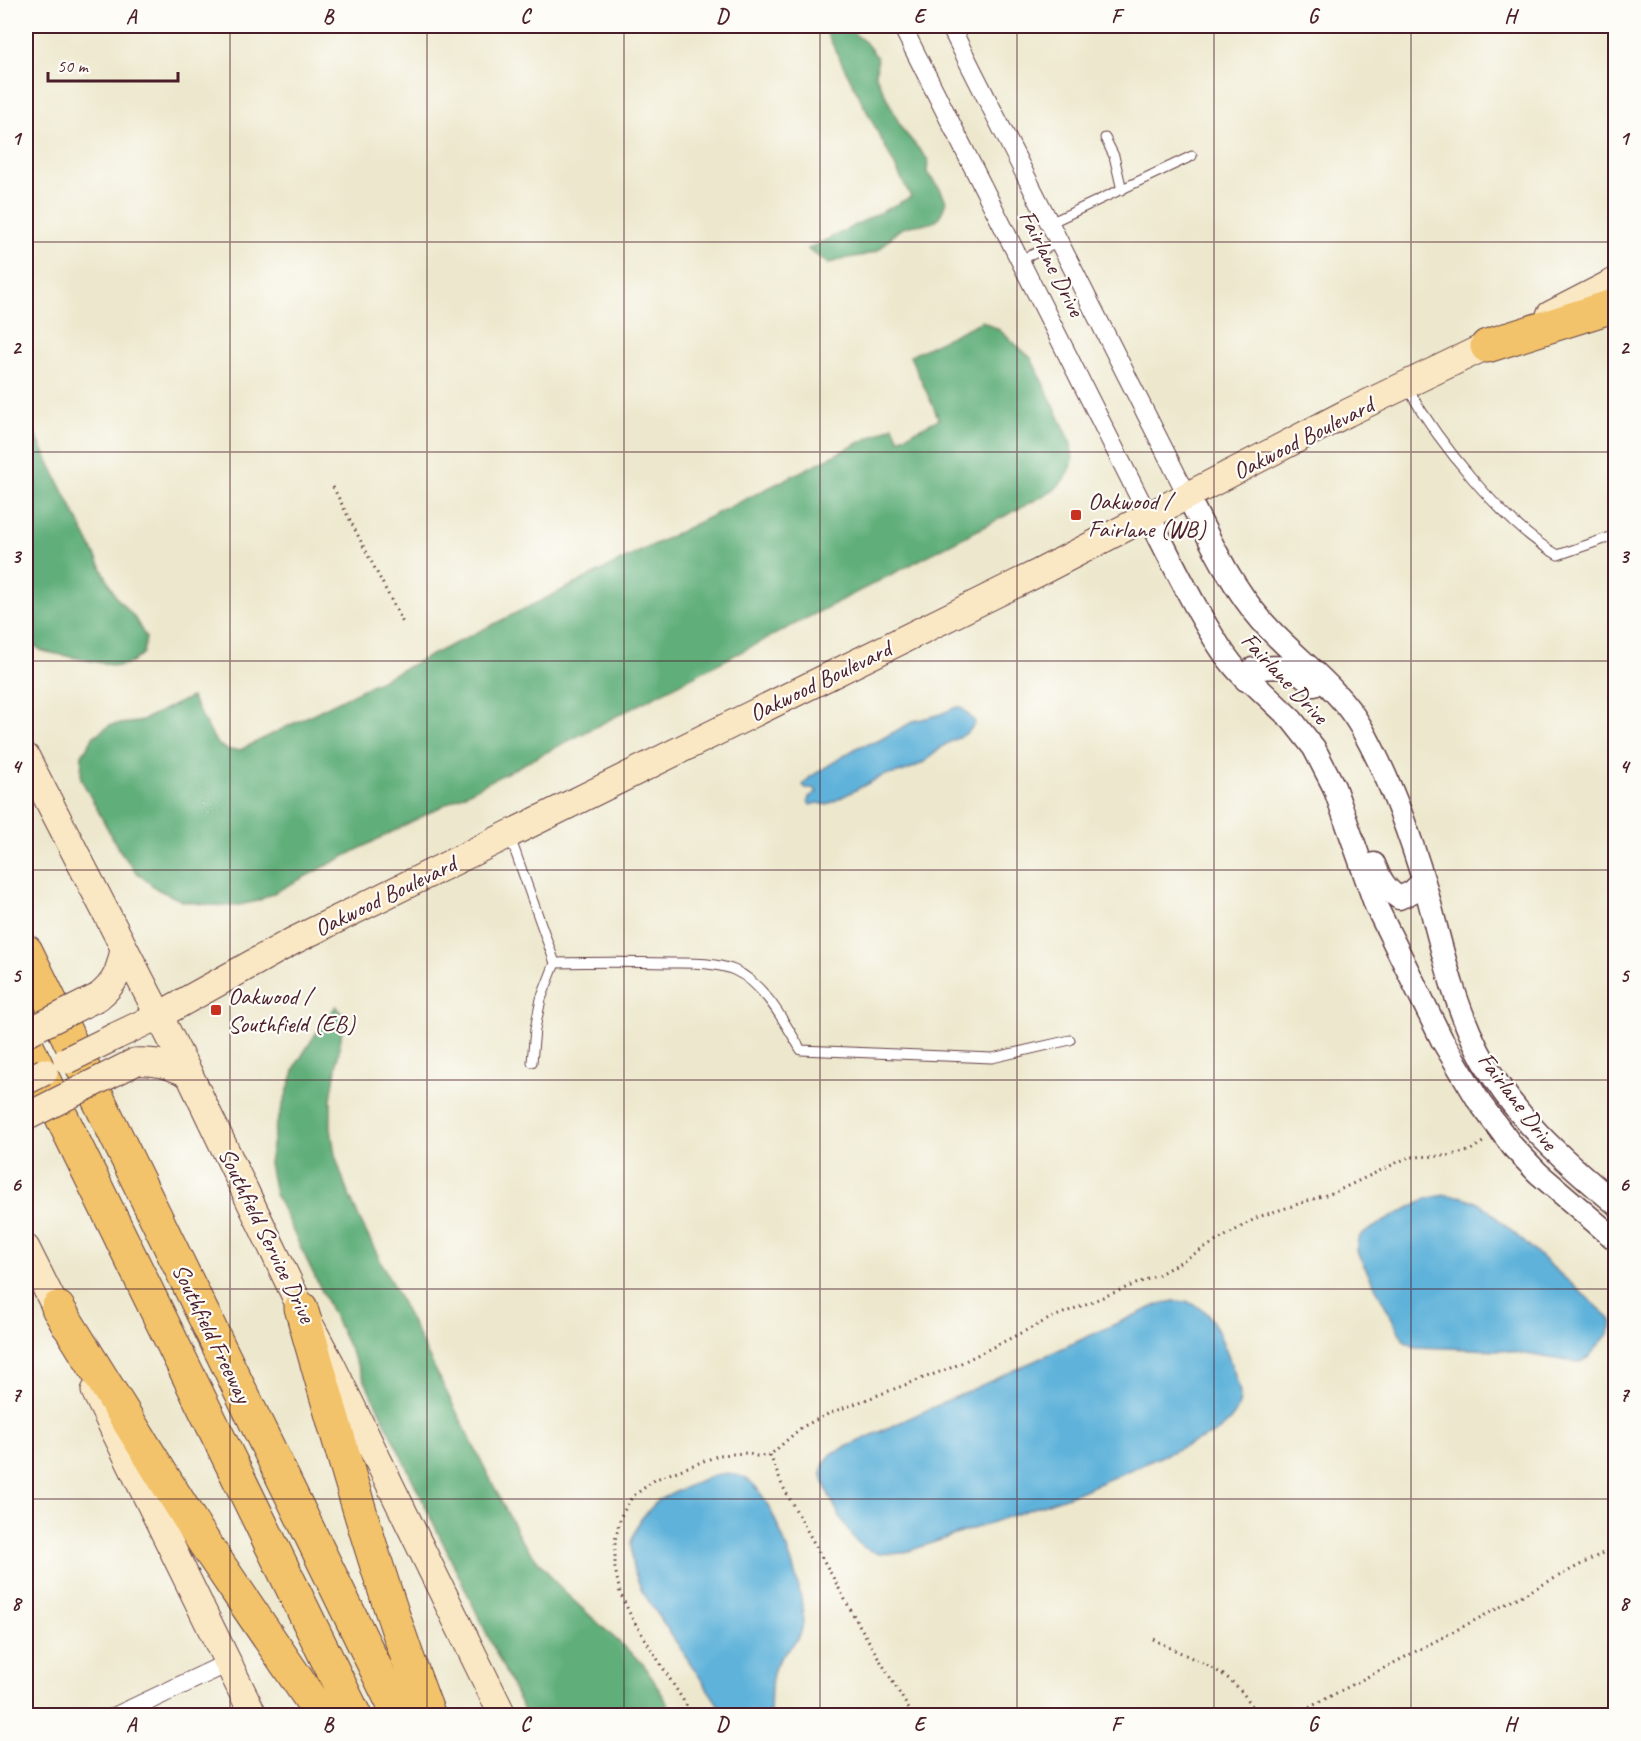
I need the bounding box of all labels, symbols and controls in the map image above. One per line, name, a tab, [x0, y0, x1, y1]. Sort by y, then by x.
text: A	[126, 4, 138, 29]
text: B	[323, 4, 335, 29]
text: C	[520, 4, 532, 29]
text: D	[716, 4, 730, 29]
text: E	[914, 4, 928, 29]
text: F	[1111, 4, 1125, 29]
text: G	[1308, 4, 1321, 29]
text: H	[1504, 4, 1519, 29]
scale bar	[48, 45, 178, 83]
text: 50 m	[57, 55, 90, 77]
text: 1	[12, 126, 23, 151]
text: 1	[1620, 126, 1631, 151]
street label: Fairlane Drive	[1013, 205, 1092, 323]
text: 2	[12, 335, 23, 360]
text: 2	[1620, 335, 1631, 360]
street label: Oakwood Boulevard	[1228, 388, 1382, 486]
place label: Oakwood / Fairlane (WB)	[1088, 486, 1207, 544]
marker: Oakwood / Fairlane (WB)	[1069, 508, 1083, 522]
text: 3	[12, 544, 23, 569]
text: 3	[1620, 544, 1631, 569]
street label: Fairlane Drive	[1235, 626, 1337, 732]
street label: Oakwood Boulevard	[744, 632, 899, 728]
text: 4	[12, 754, 24, 779]
text: 4	[1620, 754, 1632, 779]
street label: Oakwood Boulevard	[309, 847, 464, 943]
text: 5	[12, 963, 23, 988]
text: 5	[1620, 963, 1631, 988]
place label: Oakwood / Southfield (EB)	[228, 981, 356, 1039]
marker: Oakwood / Southfield (EB)	[209, 1003, 223, 1017]
street label: Fairlane Drive	[1471, 1046, 1566, 1158]
street label: Southfield Service Drive	[212, 1143, 323, 1329]
text: 6	[11, 1172, 22, 1197]
text: 6	[1619, 1172, 1630, 1197]
street label: Southfield Freeway	[165, 1258, 259, 1409]
text: 7	[12, 1382, 23, 1407]
text: 7	[1620, 1382, 1631, 1407]
text: 8	[12, 1591, 24, 1616]
text: 8	[1620, 1591, 1632, 1616]
text: A	[126, 1712, 138, 1737]
text: B	[323, 1712, 335, 1737]
text: C	[520, 1712, 532, 1737]
text: D	[716, 1712, 730, 1737]
text: E	[914, 1712, 928, 1737]
text: F	[1111, 1712, 1125, 1737]
text: G	[1308, 1712, 1321, 1737]
text: H	[1504, 1712, 1519, 1737]

